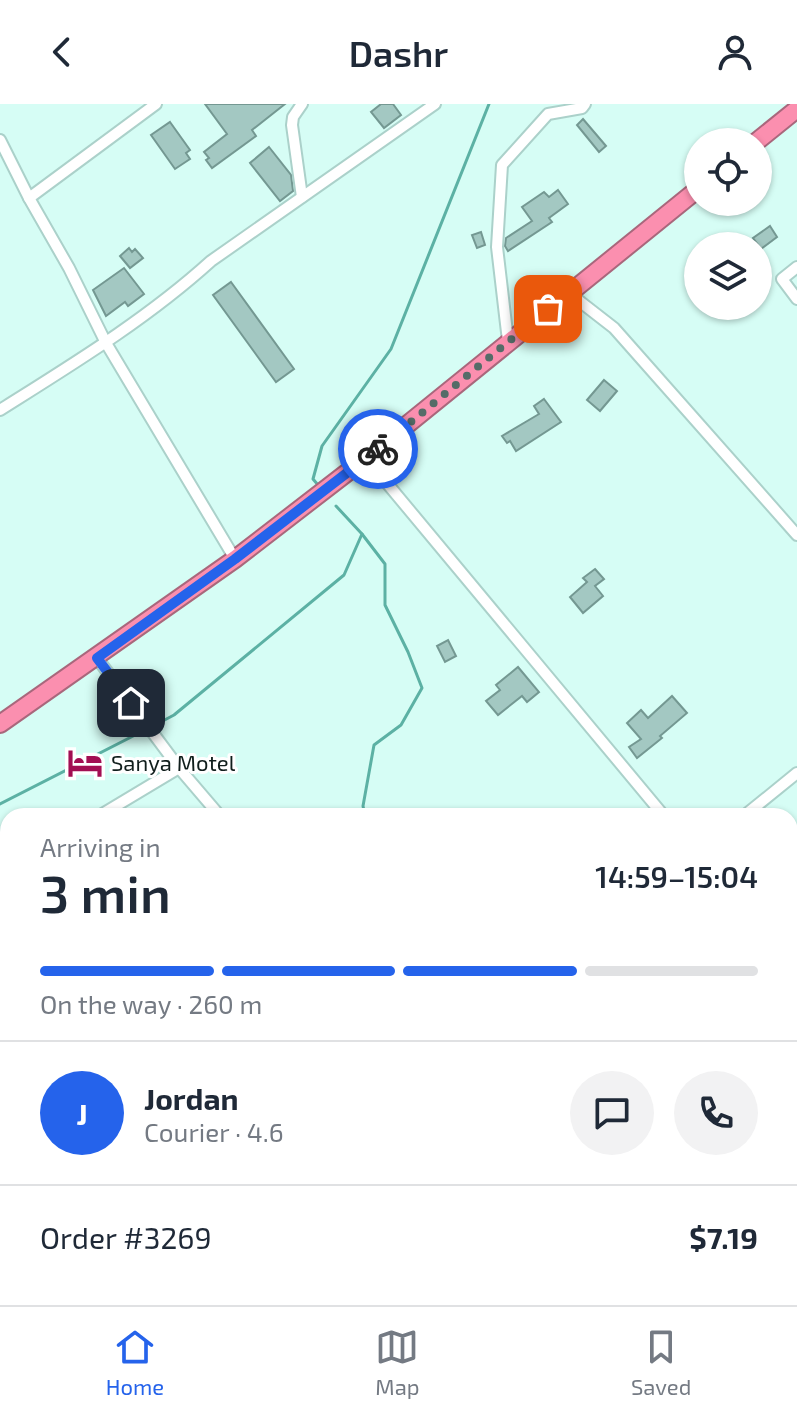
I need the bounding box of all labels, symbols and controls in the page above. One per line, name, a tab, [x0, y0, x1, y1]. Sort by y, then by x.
icon: back	[40, 30, 84, 74]
icon: person	[713, 30, 757, 74]
text: Dashr	[349, 31, 448, 74]
map controls	[684, 128, 772, 320]
button: locate	[684, 128, 772, 216]
button: layers	[684, 232, 772, 320]
pin	[514, 275, 582, 343]
icon: bag	[526, 287, 570, 331]
courier	[338, 409, 418, 489]
icon: bike	[356, 427, 400, 471]
pin	[97, 669, 165, 737]
icon: home	[109, 681, 153, 725]
hotel icon: Sanya Motel	[66, 744, 104, 782]
place label: Sanya Motel	[111, 749, 236, 775]
text: Arriving in	[40, 831, 161, 862]
text: 14:59–15:04	[595, 858, 758, 894]
text: 3 min	[40, 861, 171, 923]
text: On the way · 260 m	[40, 988, 262, 1019]
button: chat	[570, 1071, 654, 1155]
button: phone	[674, 1071, 758, 1155]
text: Jordan	[144, 1080, 239, 1116]
text: J	[76, 1095, 88, 1131]
text: Courier · 4.6	[144, 1116, 284, 1147]
text: Order #3269	[40, 1219, 212, 1255]
text: $7.19	[689, 1219, 758, 1255]
tab: Home	[106, 1325, 164, 1399]
tab: Map	[375, 1325, 420, 1399]
tab: Saved	[631, 1325, 691, 1399]

